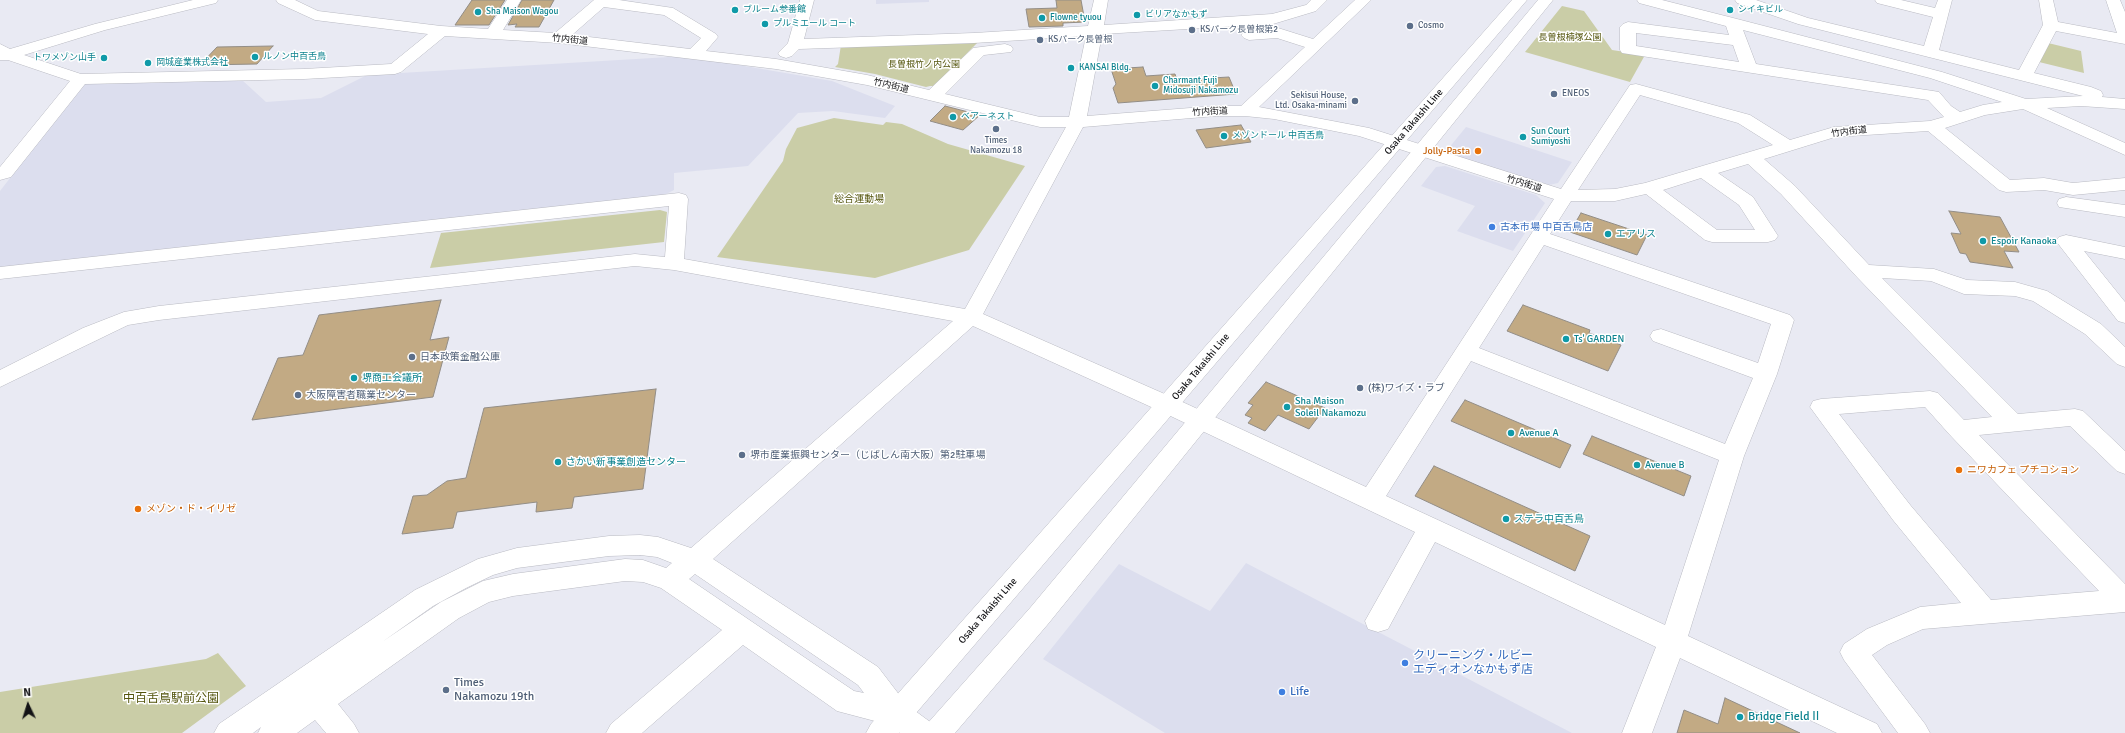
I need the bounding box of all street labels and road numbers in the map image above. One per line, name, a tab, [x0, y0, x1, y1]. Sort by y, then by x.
street label: 竹内街道	[552, 33, 588, 47]
street label: 竹内街道	[872, 76, 910, 96]
street label: Osaka Takaishi Line	[1382, 87, 1446, 157]
street label: 竹内街道	[1192, 106, 1228, 118]
street label: 竹内街道	[1830, 124, 1868, 140]
street label: 竹内街道	[1505, 174, 1543, 194]
street label: Osaka Takaishi Line	[1170, 331, 1232, 403]
street label: Osaka Takaishi Line	[956, 576, 1020, 646]

